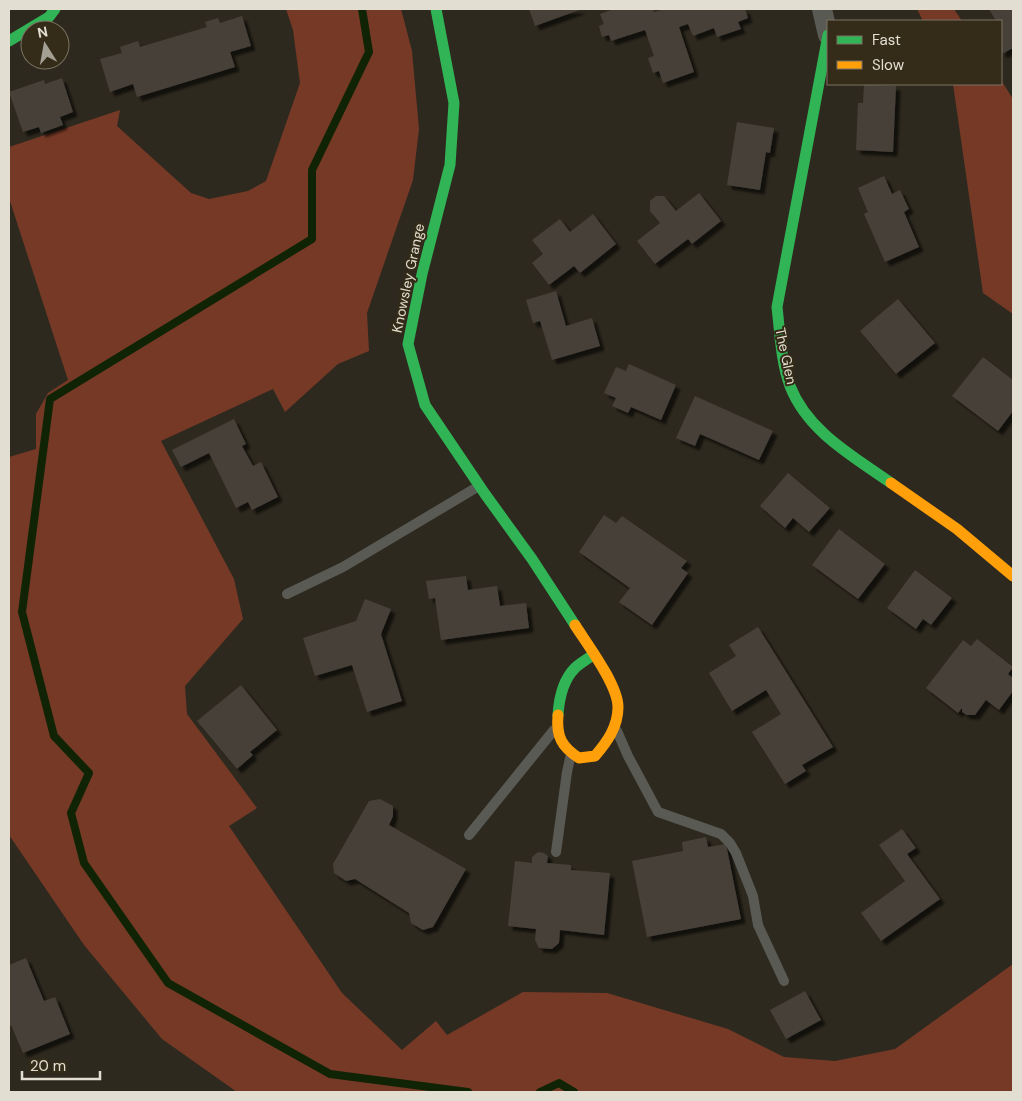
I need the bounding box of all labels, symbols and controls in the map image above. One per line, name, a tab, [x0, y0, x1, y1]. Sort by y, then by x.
north arrow	[20, 20, 70, 70]
legend	[827, 20, 1002, 85]
text: N	[36, 22, 49, 42]
text: Fast	[872, 30, 901, 50]
text: Slow	[872, 55, 905, 75]
street label: Knowsley Grange	[388, 222, 428, 334]
street label: The Glen	[771, 326, 801, 386]
scale bar	[22, 1048, 100, 1080]
text: 20 m	[30, 1056, 66, 1076]

